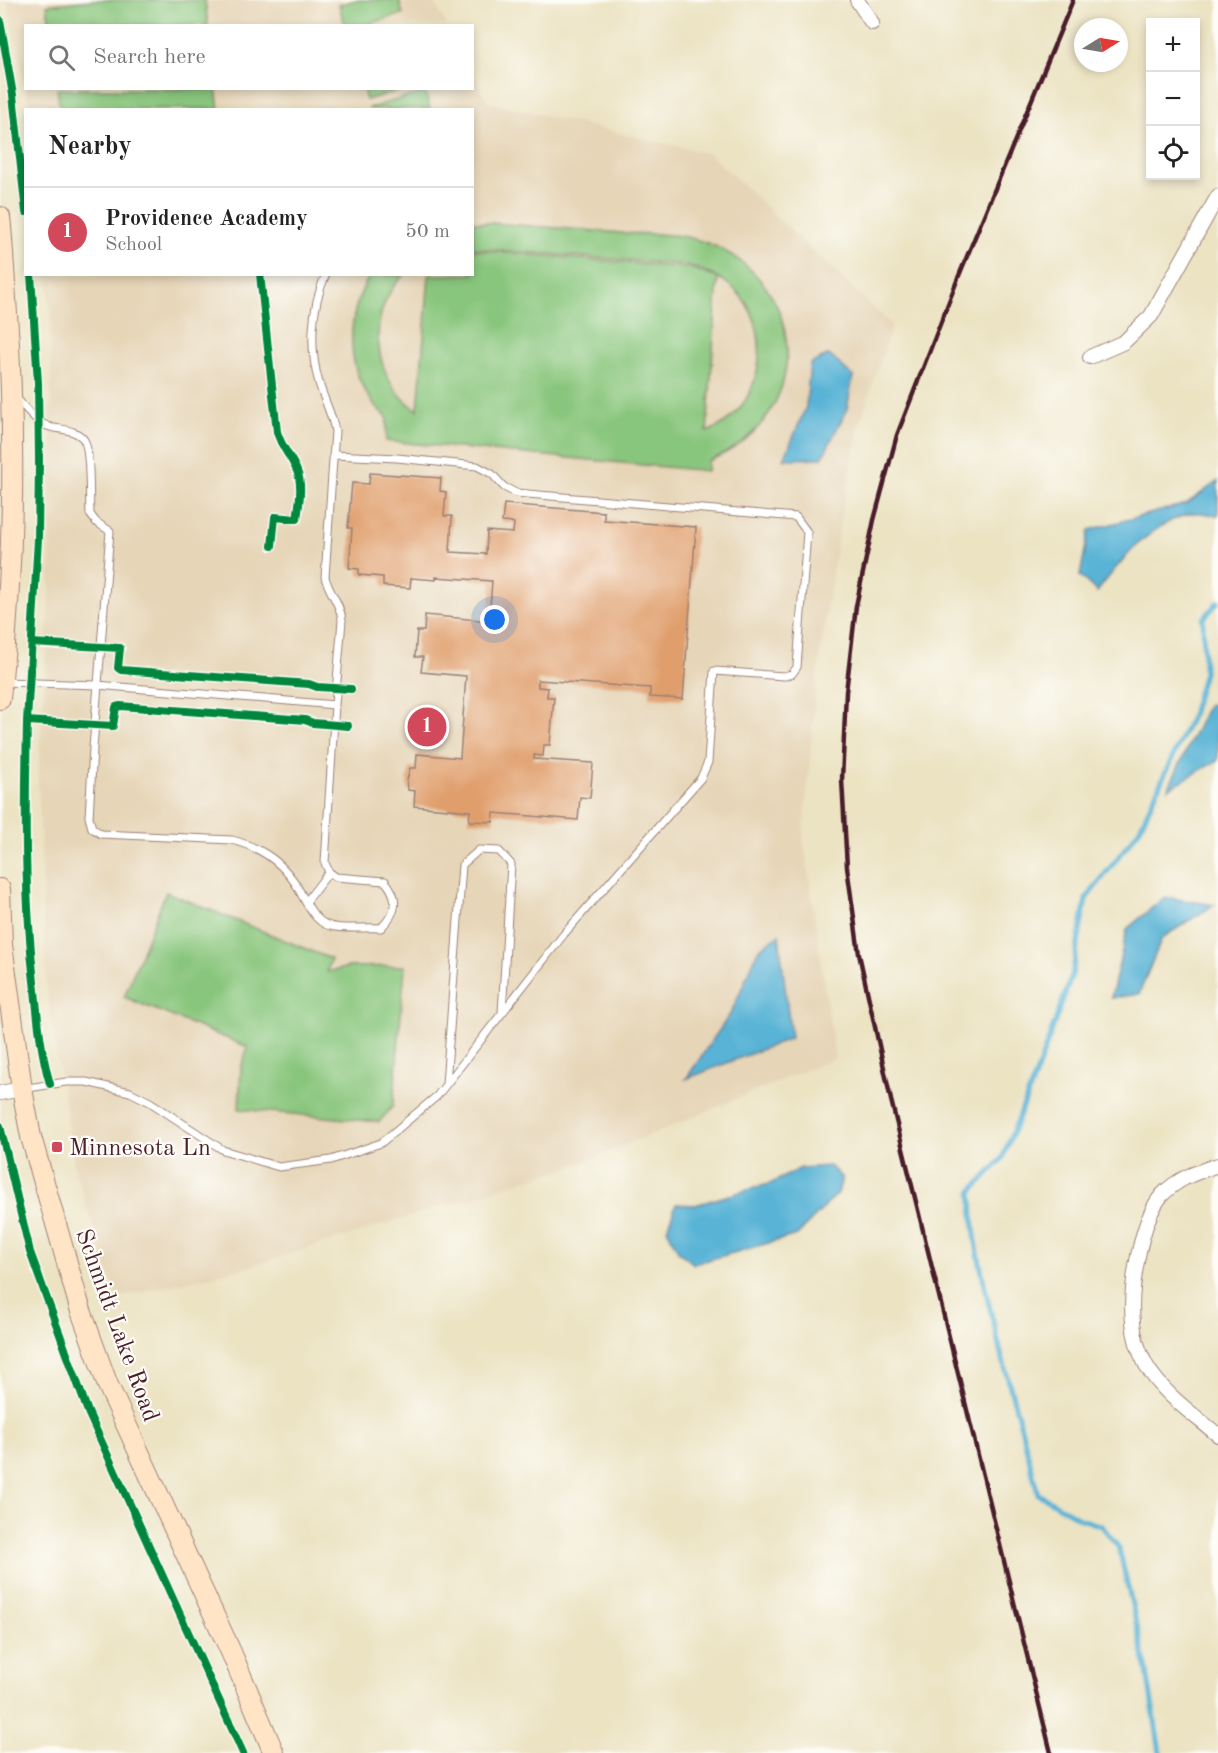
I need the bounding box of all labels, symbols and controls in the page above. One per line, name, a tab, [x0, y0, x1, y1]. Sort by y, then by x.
north arrow	[1074, 18, 1128, 72]
map controls	[1146, 18, 1200, 180]
button: +	[1146, 18, 1200, 72]
search box	[24, 24, 474, 90]
icon: search	[45, 41, 78, 74]
text: Search here	[93, 46, 206, 68]
button: −	[1146, 72, 1200, 126]
button: locate	[1146, 126, 1200, 180]
text: Nearby	[48, 134, 132, 160]
text: Providence Academy	[105, 208, 308, 230]
text: 1	[62, 222, 73, 242]
text: 50 m	[405, 222, 450, 242]
text: School	[105, 235, 162, 255]
your location	[480, 605, 509, 634]
pin: 1	[408, 704, 446, 750]
place label: Minnesota Ln	[69, 1137, 211, 1161]
marker: Minnesota Ln	[50, 1140, 64, 1154]
street label: Schmidt Lake Road	[70, 1226, 162, 1425]

